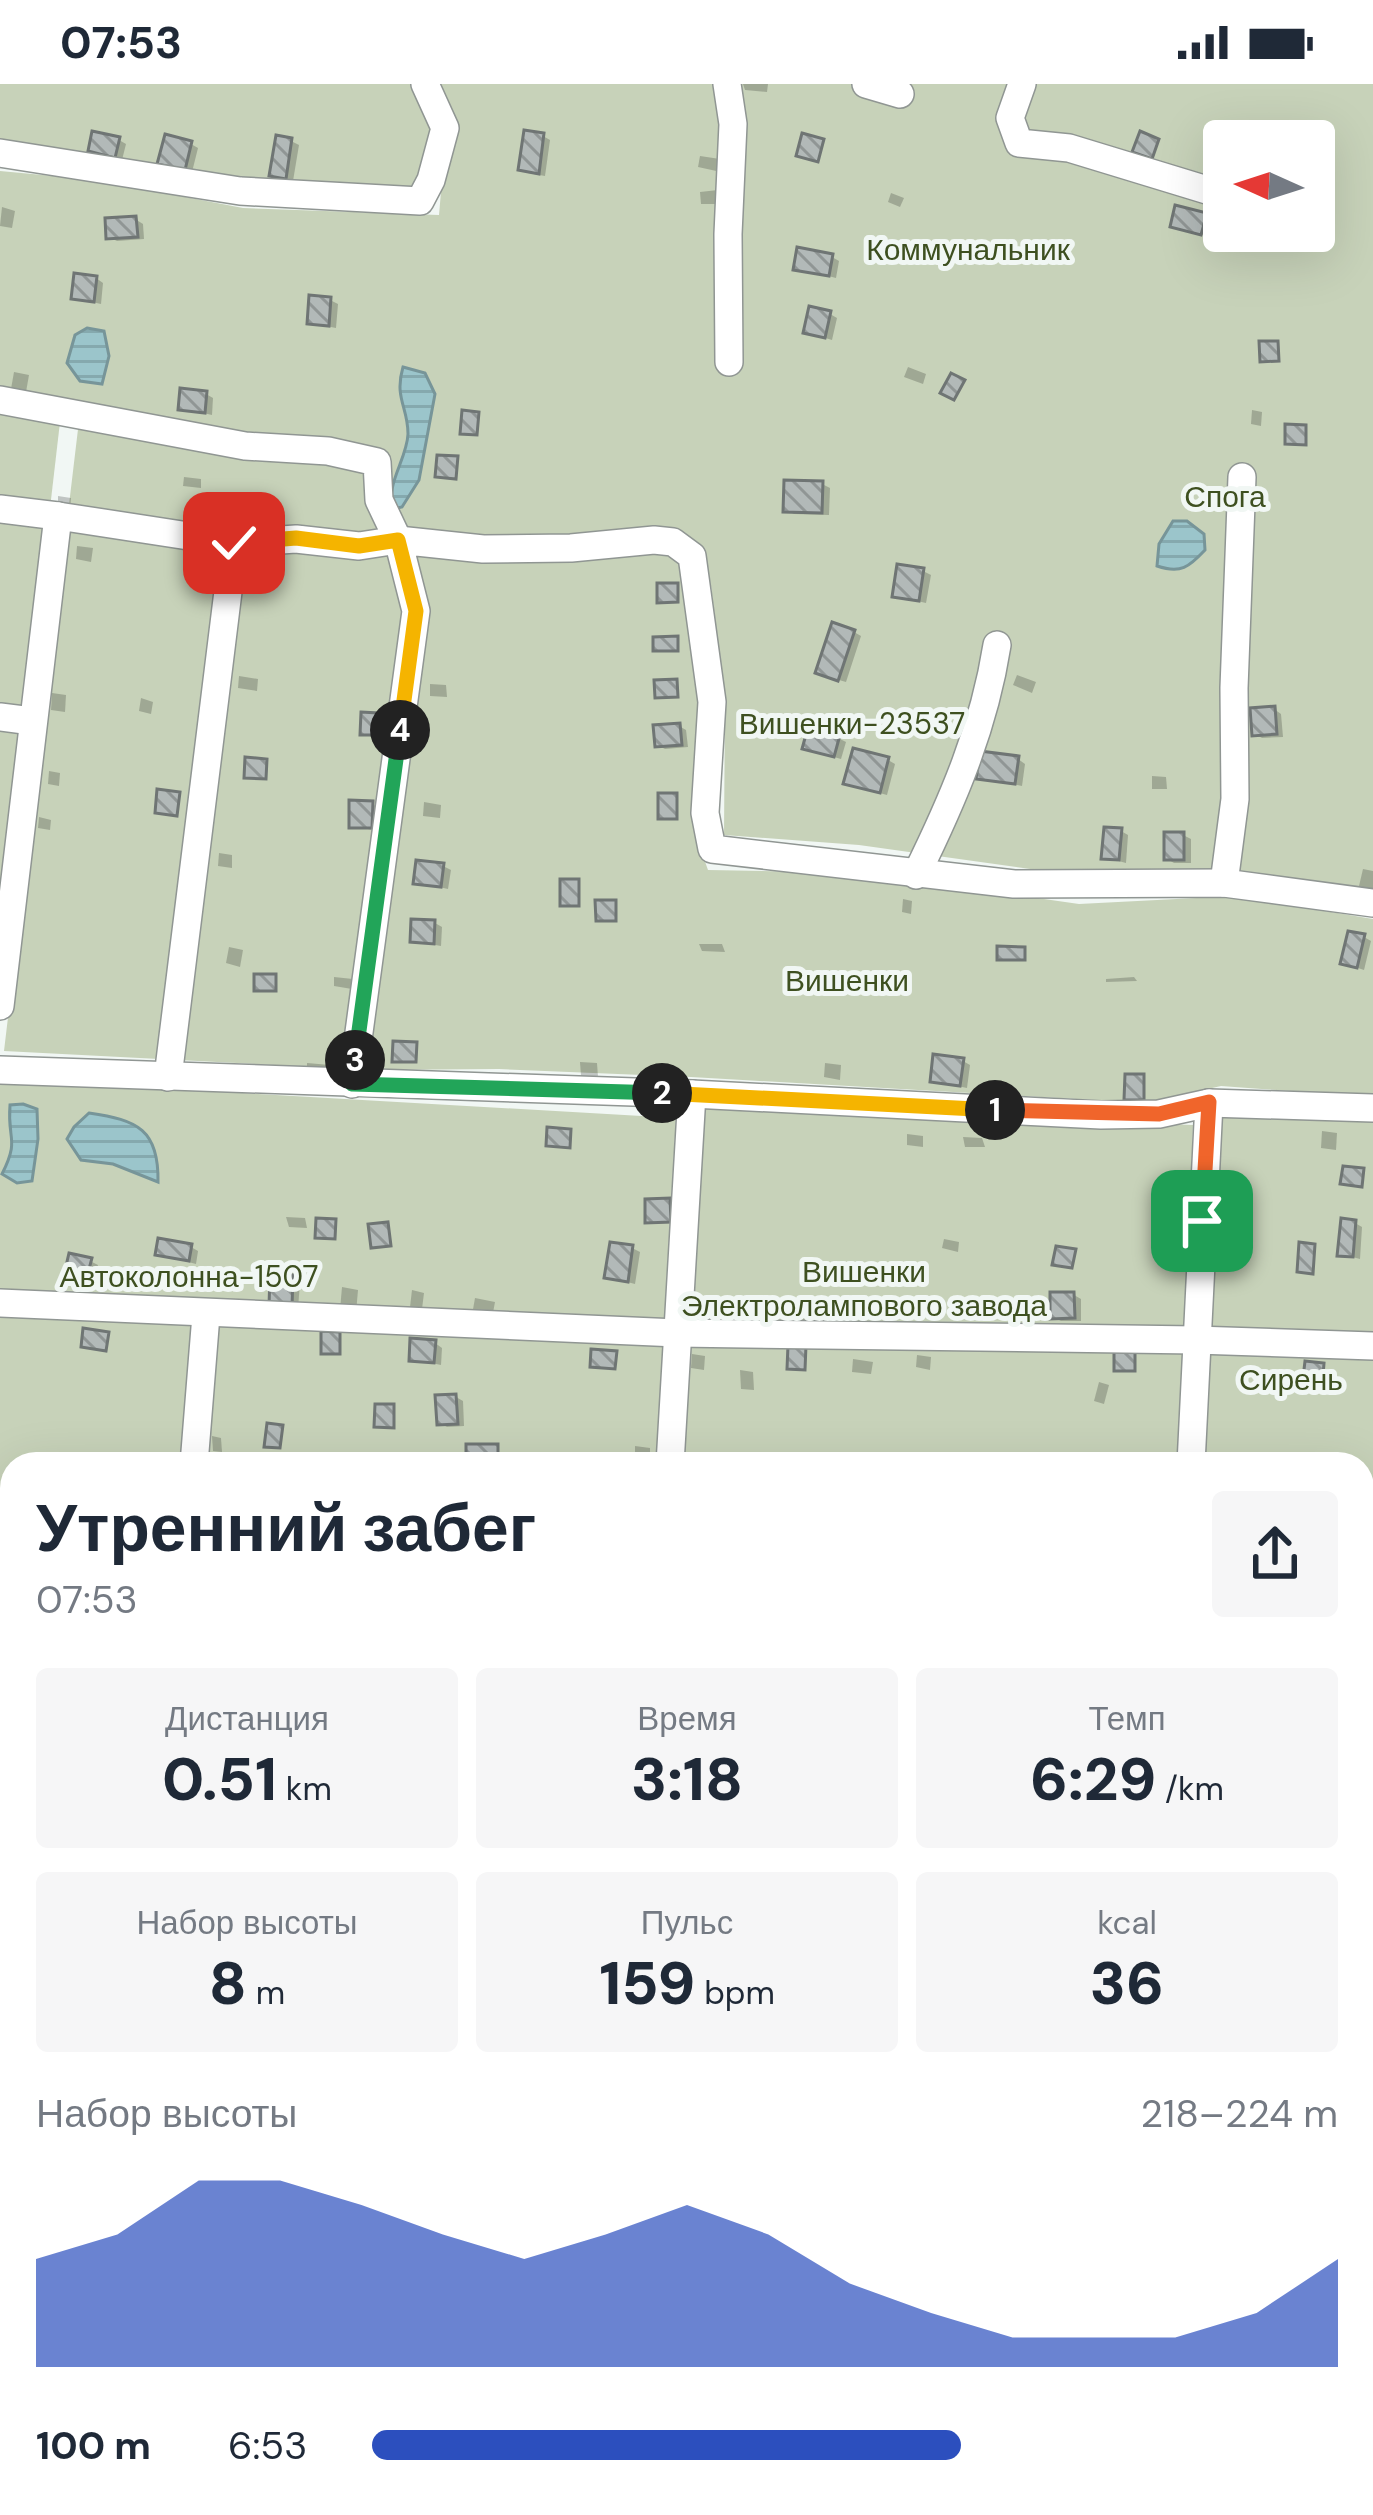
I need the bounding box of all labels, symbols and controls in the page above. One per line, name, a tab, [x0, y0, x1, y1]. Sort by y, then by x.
text: 07:53	[60, 13, 182, 72]
north arrow	[1203, 120, 1335, 252]
map controls	[1203, 120, 1335, 252]
park label: Коммунальник	[866, 230, 1071, 269]
park label: Спога	[1184, 477, 1266, 516]
pin	[183, 492, 285, 594]
icon: check	[201, 510, 267, 576]
pin: 4	[370, 700, 430, 760]
park label: Вишенки-23537	[739, 704, 965, 743]
text: 4	[389, 708, 411, 751]
park label: Вишенки	[785, 961, 909, 1000]
pin: 3	[325, 1030, 385, 1090]
text: 3	[345, 1038, 365, 1081]
pin: 2	[632, 1063, 692, 1123]
text: 2	[652, 1071, 672, 1114]
pin: 1	[965, 1080, 1025, 1140]
text: 1	[989, 1088, 1001, 1131]
pin	[1151, 1170, 1253, 1272]
icon: arrive	[1169, 1188, 1235, 1254]
park label: Вишенки Электролампового завода	[681, 1252, 1047, 1325]
park label: Автоколонна-1507	[59, 1257, 319, 1296]
park label: Сирень	[1239, 1360, 1343, 1399]
text: Утренний забег	[36, 1486, 536, 1571]
button: share	[1212, 1491, 1338, 1617]
text: 07:53	[36, 1574, 138, 1625]
text: Дистанция	[165, 1697, 329, 1740]
text: Время	[637, 1697, 737, 1740]
text: Темп	[1088, 1697, 1166, 1740]
text: 0.51	[162, 1740, 277, 1819]
text: 3:18	[631, 1740, 743, 1819]
text: 6:29	[1030, 1740, 1156, 1819]
text: km	[277, 1767, 332, 1810]
text: /km	[1156, 1767, 1224, 1810]
text: Набор высоты	[136, 1901, 358, 1944]
text: Пульс	[641, 1901, 733, 1944]
text: kcal	[1097, 1901, 1157, 1944]
text: 8	[209, 1944, 247, 2023]
text: 159	[599, 1944, 695, 2023]
text: 36	[1090, 1944, 1164, 2023]
text: m	[247, 1971, 285, 2014]
text: bpm	[695, 1971, 775, 2014]
text: Набор высоты	[36, 2088, 297, 2139]
text: 218–224 m	[1141, 2088, 1338, 2139]
text: 100 m	[36, 2420, 151, 2471]
text: 6:53	[228, 2420, 307, 2471]

